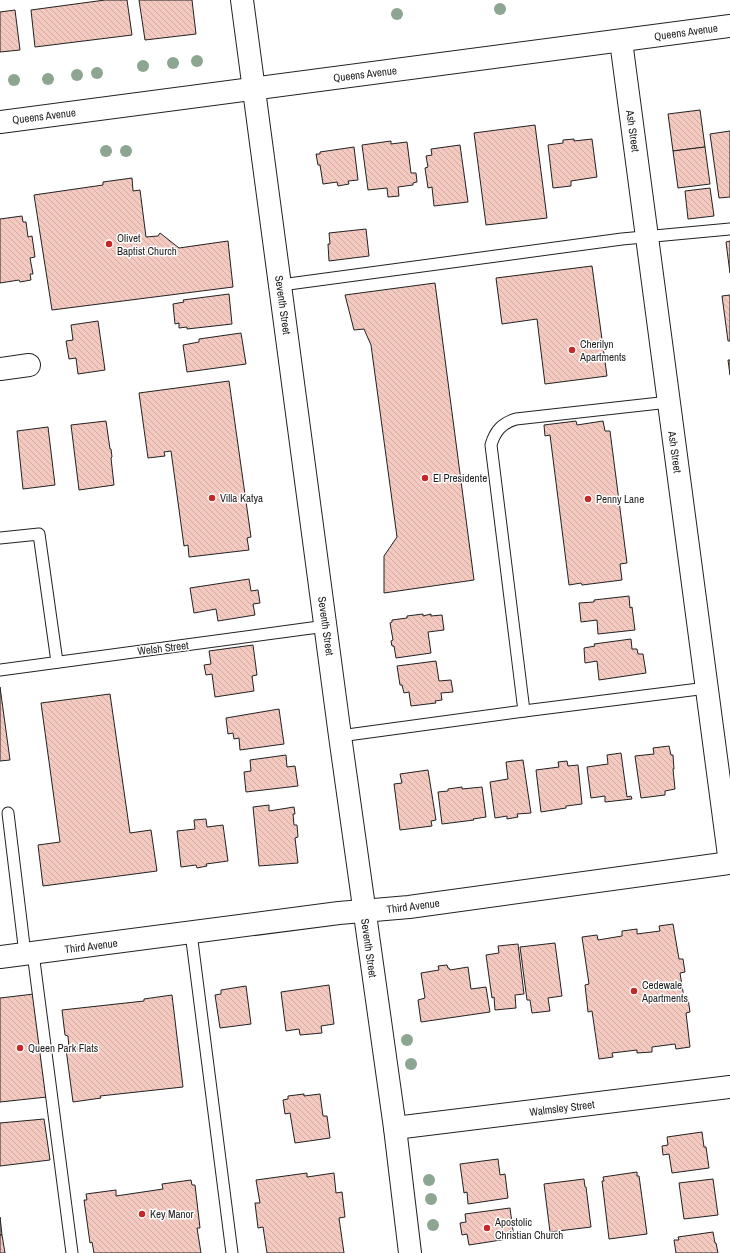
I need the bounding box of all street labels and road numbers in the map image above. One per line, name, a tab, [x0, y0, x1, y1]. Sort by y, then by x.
street label: Queens Avenue	[653, 21, 719, 43]
street label: Queens Avenue	[332, 63, 398, 85]
street label: Queens Avenue	[11, 105, 77, 127]
street label: Ash Street	[623, 108, 643, 153]
street label: Seventh Street	[272, 274, 294, 336]
street label: Ash Street	[665, 429, 685, 474]
street label: Seventh Street	[315, 595, 337, 657]
street label: Welsh Street	[137, 638, 190, 658]
street label: Third Avenue	[386, 896, 440, 916]
street label: Seventh Street	[358, 917, 380, 979]
street label: Third Avenue	[64, 936, 118, 956]
street label: Walmsley Street	[529, 1097, 596, 1119]

